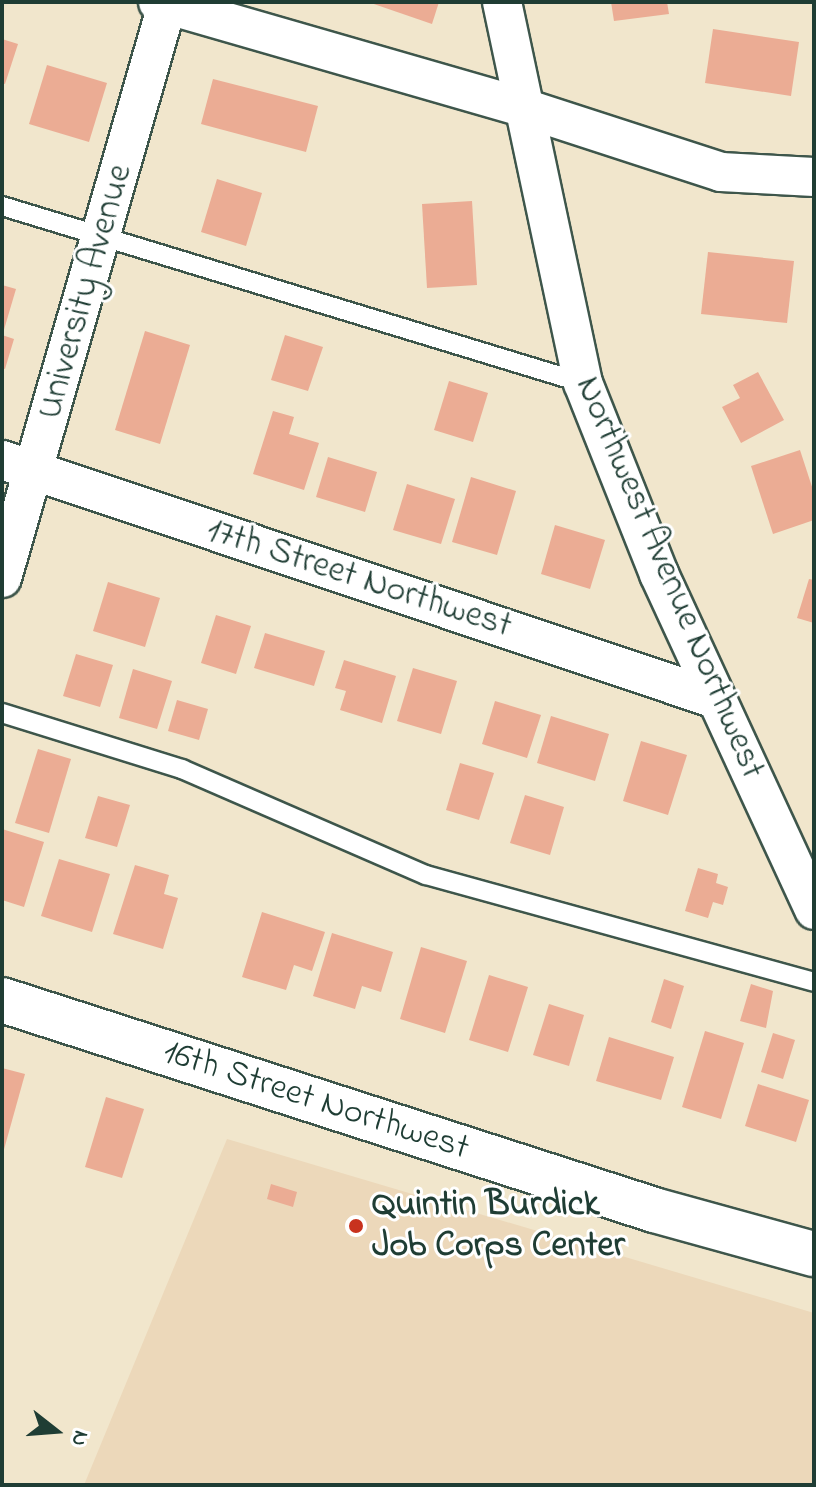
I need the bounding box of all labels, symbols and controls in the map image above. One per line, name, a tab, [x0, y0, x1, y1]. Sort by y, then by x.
street label: University Avenue	[29, 160, 143, 424]
street label: Northwest Avenue Northwest	[565, 370, 773, 786]
street label: 17th Street Northwest	[201, 509, 517, 649]
street label: 16th Street Northwest	[158, 1031, 474, 1171]
place label: Quintin Burdick Job Corps Center	[372, 1183, 625, 1268]
marker: Quintin Burdick Job Corps Center	[347, 1217, 365, 1235]
north arrow	[16, 1391, 96, 1471]
text: N	[61, 1426, 96, 1450]

